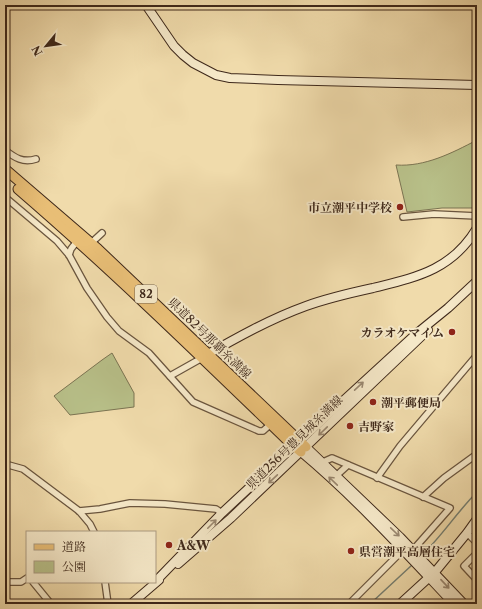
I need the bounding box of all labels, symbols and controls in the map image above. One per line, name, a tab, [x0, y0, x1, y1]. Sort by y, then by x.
north arrow	[26, 26, 66, 66]
text: N	[29, 43, 46, 58]
place label: 市立潮平中学校	[308, 200, 392, 215]
marker: 市立潮平中学校	[395, 202, 405, 212]
road number: 82	[135, 285, 157, 303]
street label: 県道82号那覇糸満線	[165, 294, 255, 382]
place label: カラオケマイム	[360, 325, 444, 340]
marker: カラオケマイム	[447, 327, 457, 337]
one-way arrow	[354, 381, 364, 391]
street label: 県道256号豊見城糸満線	[243, 392, 345, 492]
place label: 潮平郵便局	[381, 395, 441, 410]
marker: 潮平郵便局	[368, 397, 378, 407]
place label: 吉野家	[358, 419, 394, 434]
marker: 吉野家	[345, 421, 355, 431]
one-way arrow	[318, 426, 328, 435]
one-way arrow	[267, 474, 278, 483]
one-way arrow	[328, 476, 338, 485]
one-way arrow	[207, 519, 217, 529]
one-way arrow	[390, 527, 400, 537]
legend	[26, 531, 156, 583]
place label: A&W	[176, 538, 211, 553]
text: 道路	[62, 539, 86, 554]
marker: A&W	[164, 540, 174, 550]
place label: 県営潮平高層住宅	[359, 544, 455, 559]
marker: 県営潮平高層住宅	[346, 546, 356, 556]
text: 公園	[62, 559, 86, 574]
one-way arrow	[440, 578, 449, 588]

